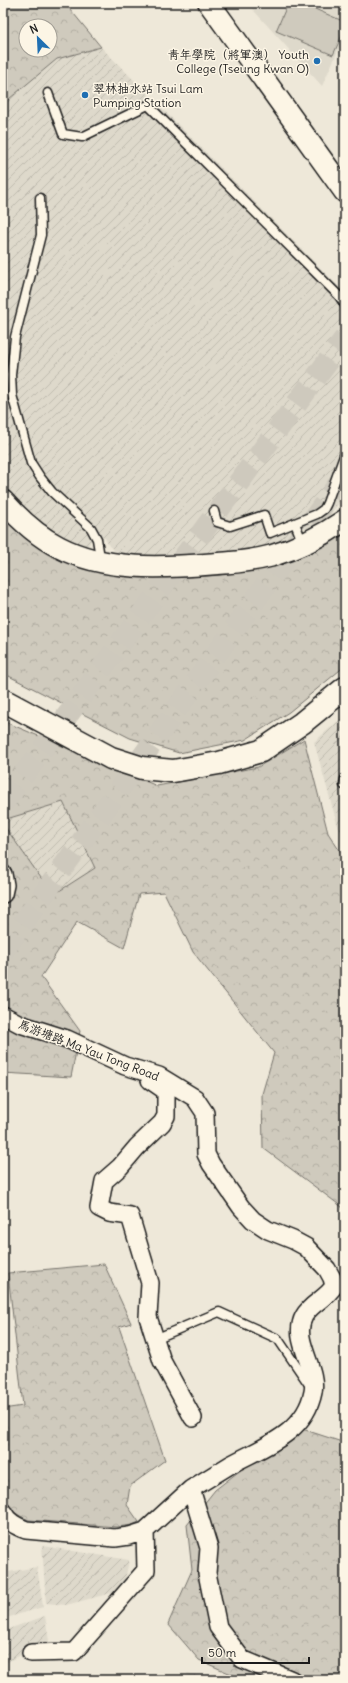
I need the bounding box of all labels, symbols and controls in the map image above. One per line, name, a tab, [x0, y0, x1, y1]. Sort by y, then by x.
north arrow	[18, 18, 58, 58]
text: N	[28, 21, 40, 37]
place label: 青年學院（將軍澳） Youth College (Tseung Kwan O)	[168, 47, 309, 76]
marker: 青年學院（將軍澳） Youth College (Tseung Kwan O)	[312, 56, 322, 66]
place label: 翠林抽水站 Tsui Lam Pumping Station	[93, 81, 204, 110]
marker: 翠林抽水站 Tsui Lam Pumping Station	[80, 90, 90, 100]
street label: 馬游塘路 Ma Yau Tong Road	[16, 1016, 162, 1084]
scale bar	[202, 1639, 309, 1665]
text: 50 m	[208, 1645, 237, 1660]

